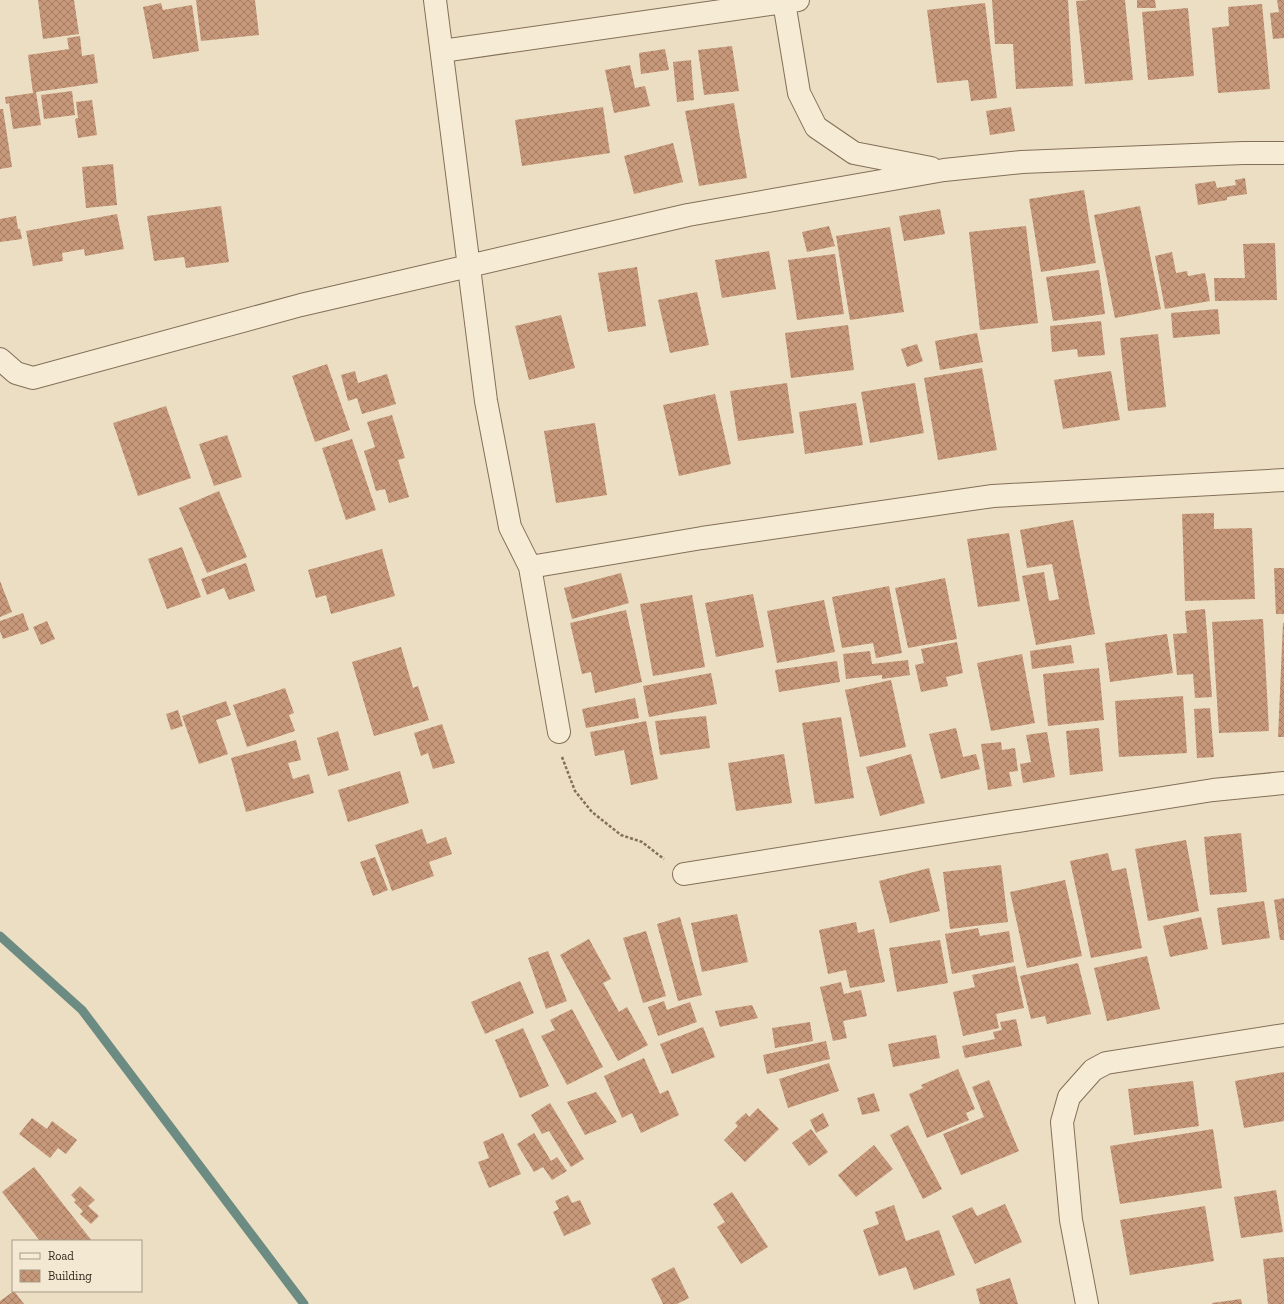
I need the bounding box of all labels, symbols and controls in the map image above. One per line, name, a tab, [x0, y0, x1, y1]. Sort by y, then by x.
legend	[12, 1240, 142, 1292]
text: Road	[48, 1249, 74, 1263]
text: Building	[48, 1269, 92, 1283]

